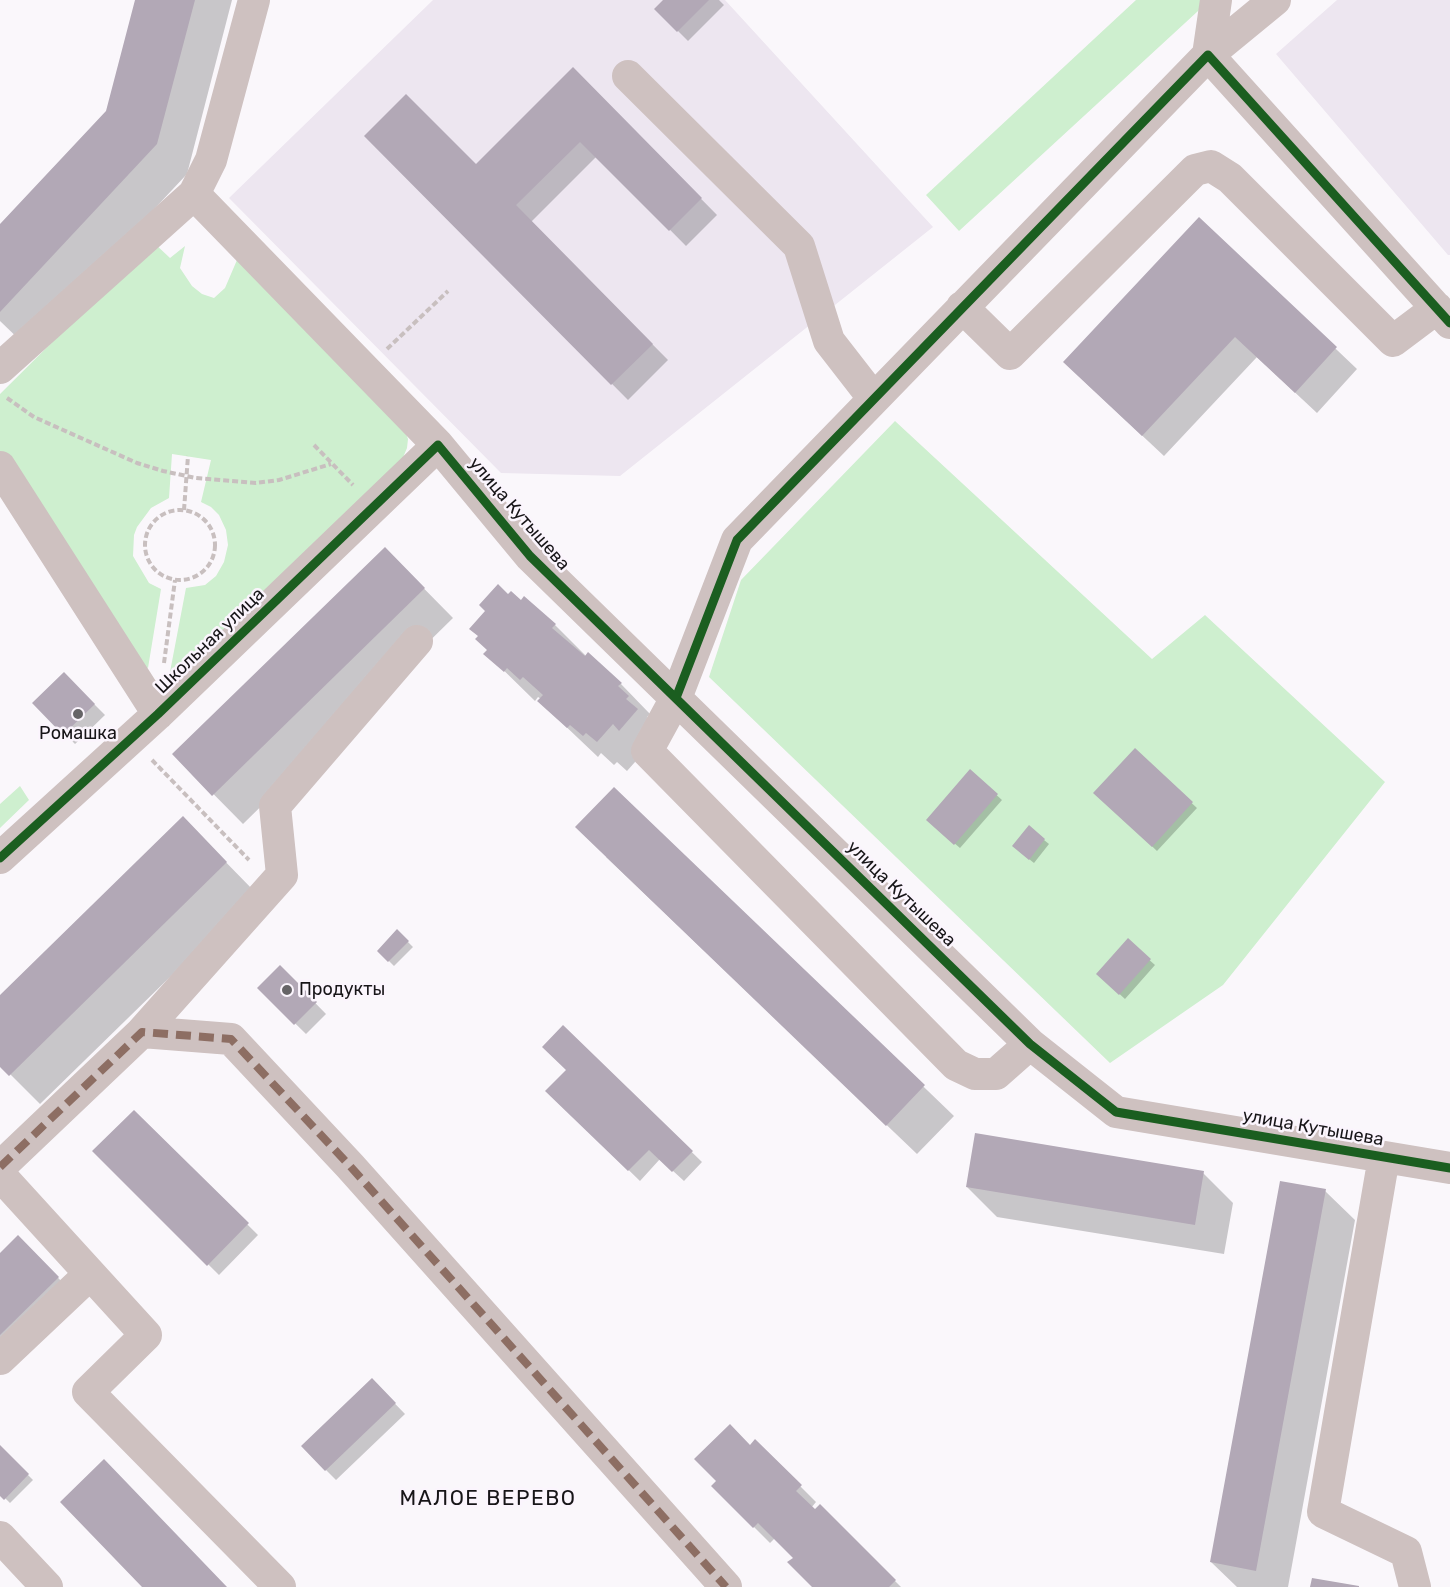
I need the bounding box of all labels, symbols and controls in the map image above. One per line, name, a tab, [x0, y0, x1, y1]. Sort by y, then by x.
street label: улица Кутышева	[464, 453, 574, 575]
street label: Школьная улица	[151, 584, 269, 698]
marker: Ромашка	[71, 707, 85, 721]
place label: Ромашка	[39, 723, 117, 745]
street label: улица Кутышева	[842, 837, 960, 951]
place label: Продукты	[299, 979, 385, 1001]
marker: Продукты	[280, 983, 294, 997]
street label: улица Кутышева	[1241, 1105, 1385, 1151]
district label: МАЛОЕ ВЕРЕВО	[400, 1486, 576, 1512]

